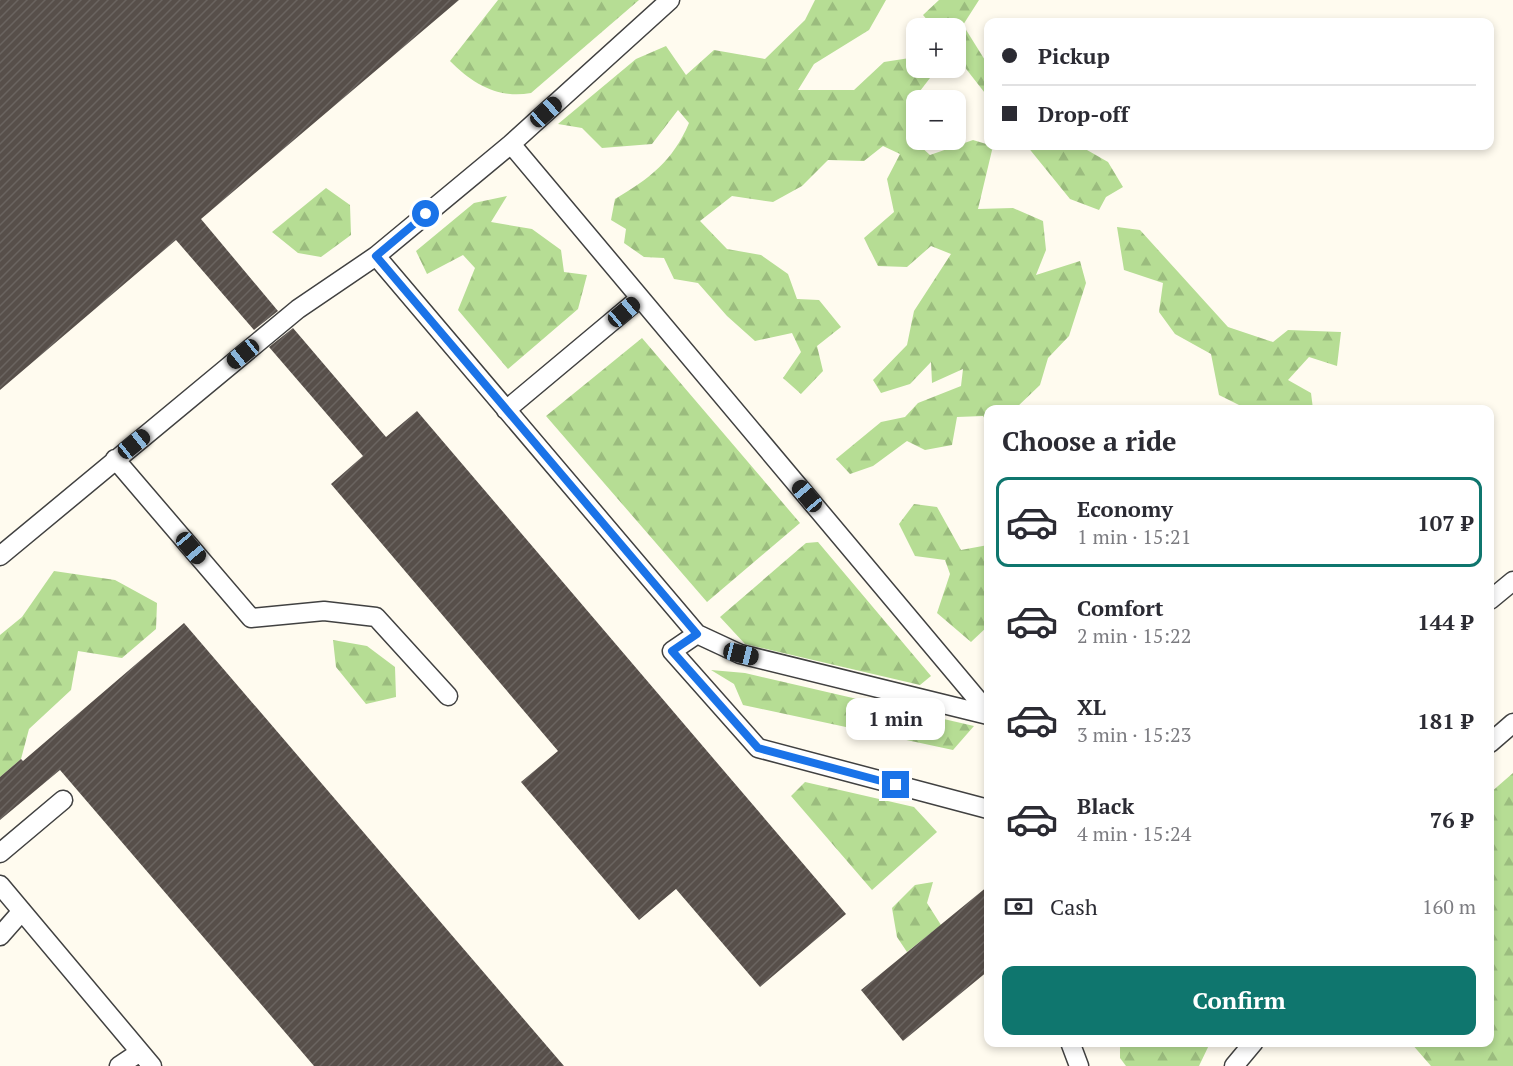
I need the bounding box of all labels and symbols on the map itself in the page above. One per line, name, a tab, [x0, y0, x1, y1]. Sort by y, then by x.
car	[527, 93, 565, 131]
route start	[412, 200, 439, 227]
car	[604, 294, 644, 330]
car	[223, 336, 263, 372]
car	[114, 426, 154, 462]
car	[789, 476, 825, 516]
car	[173, 528, 209, 568]
car	[721, 641, 761, 667]
callout: 1 min	[846, 698, 946, 740]
route end	[882, 771, 909, 798]

